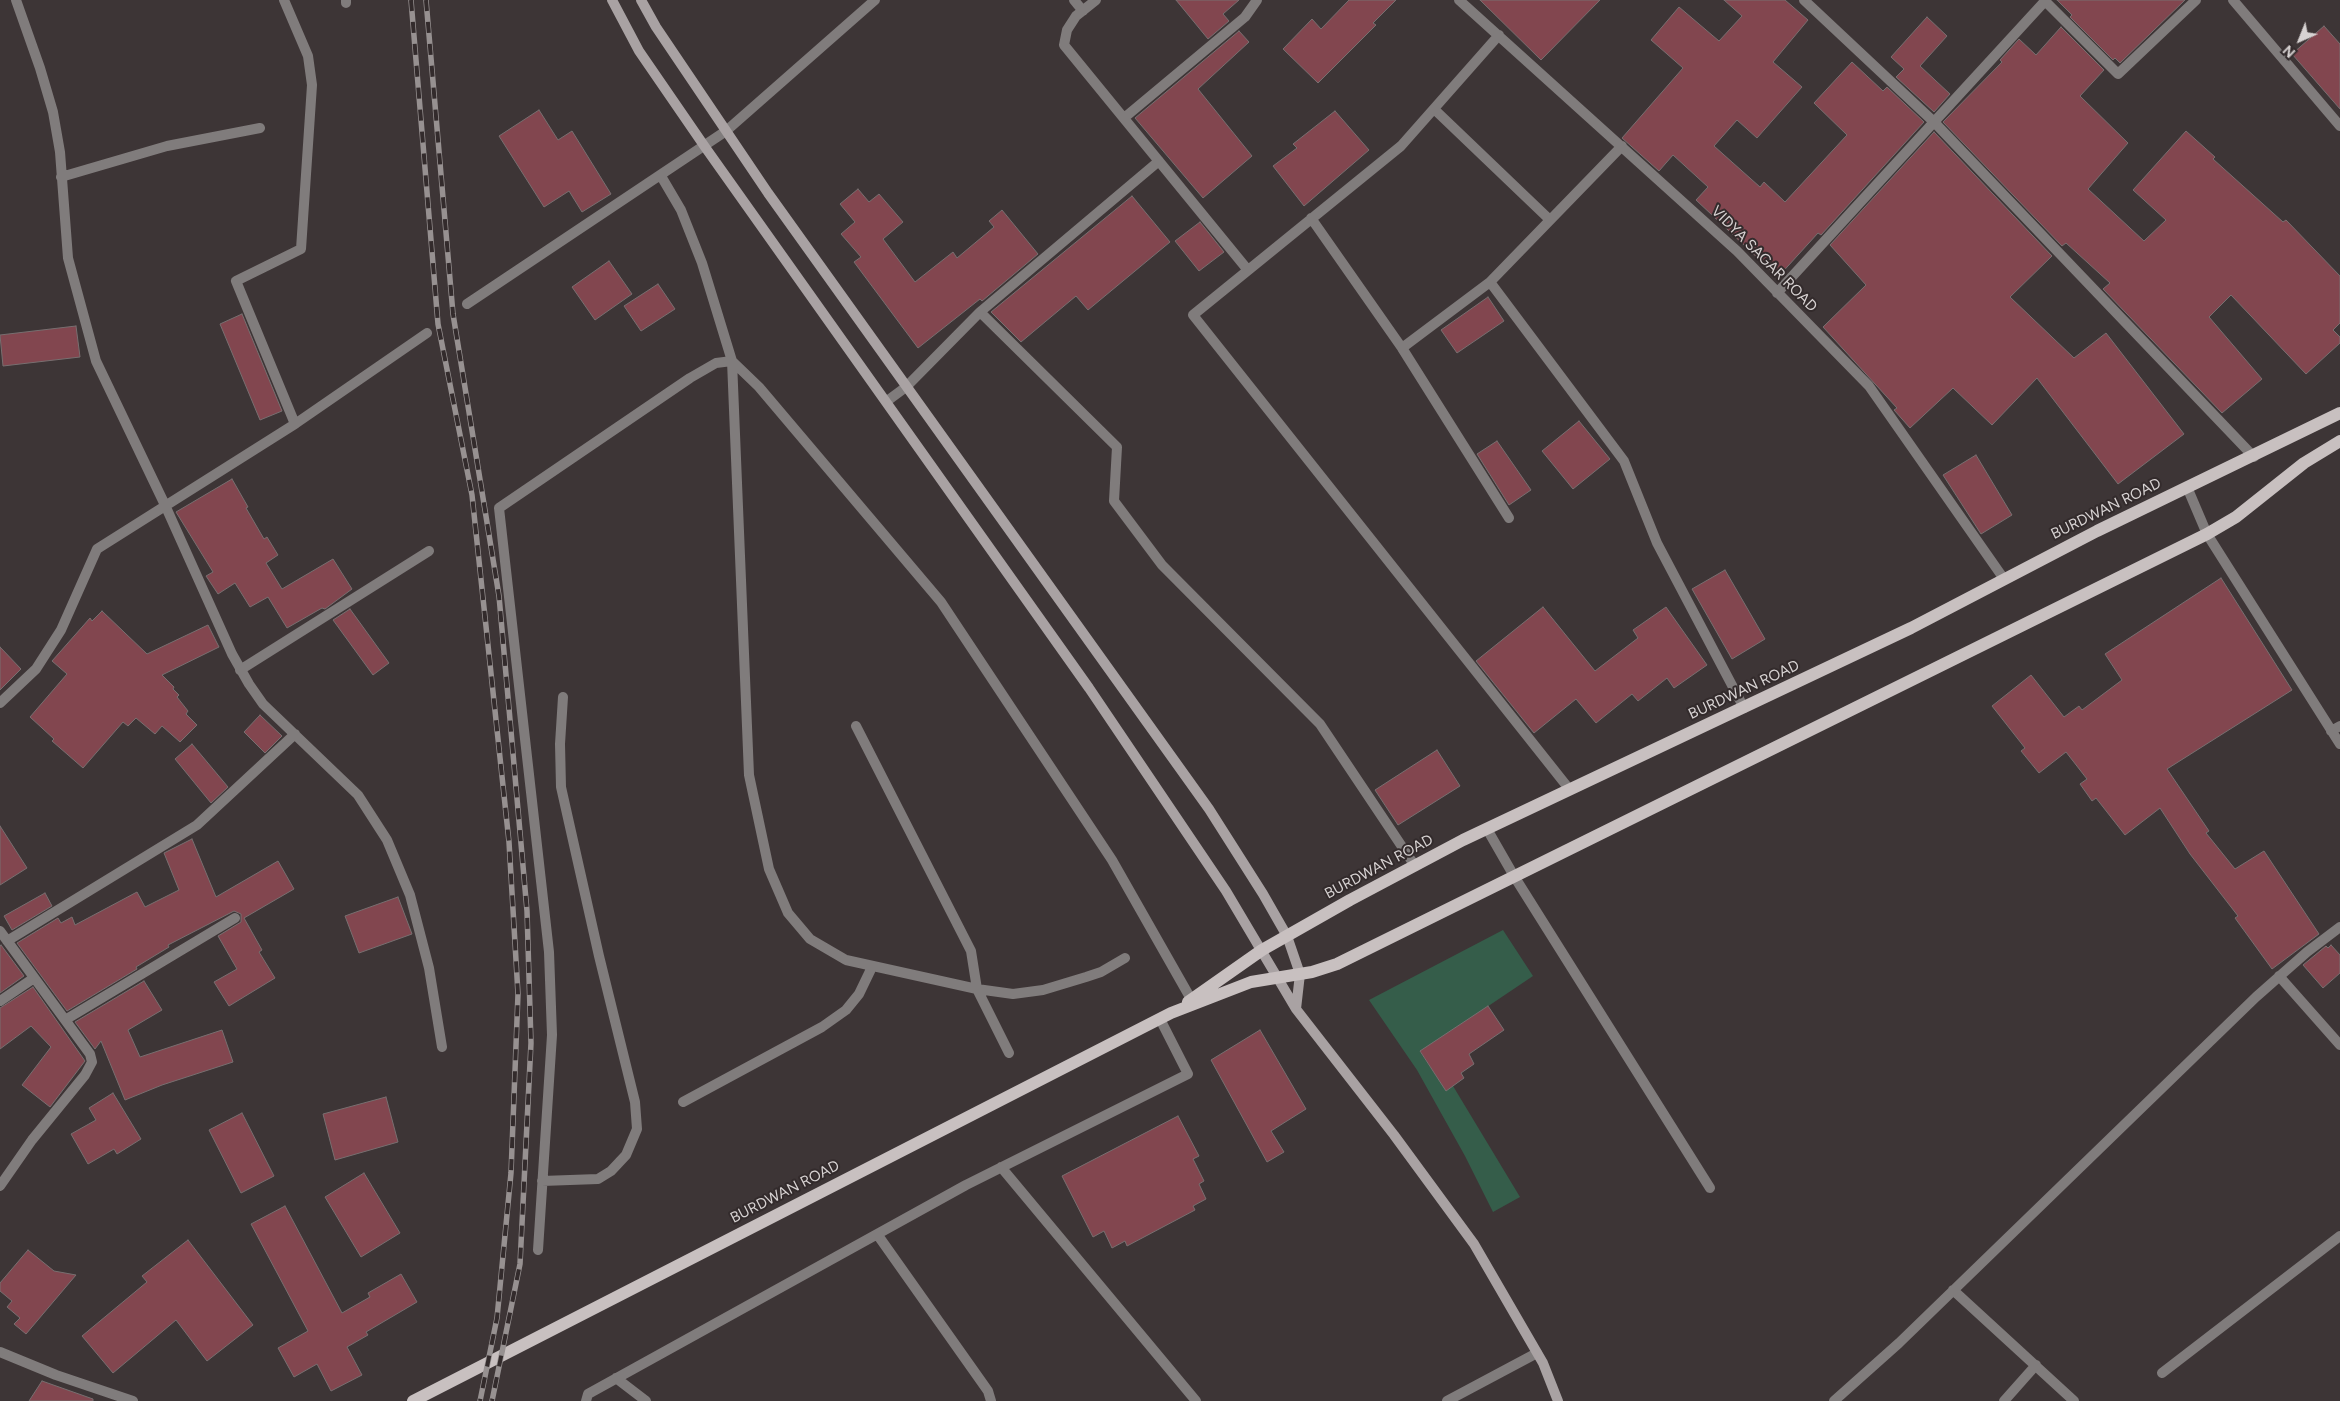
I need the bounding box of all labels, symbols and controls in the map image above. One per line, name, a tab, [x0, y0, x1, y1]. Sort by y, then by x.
north arrow	[2275, 15, 2325, 65]
text: N	[2279, 41, 2299, 61]
street label: VIDYA SAGAR ROAD	[1707, 202, 1821, 316]
street label: BURDWAN ROAD	[2048, 475, 2164, 543]
street label: BURDWAN ROAD	[1686, 656, 1802, 724]
street label: BURDWAN ROAD	[1322, 831, 1436, 903]
street label: BURDWAN ROAD	[727, 1157, 843, 1227]

